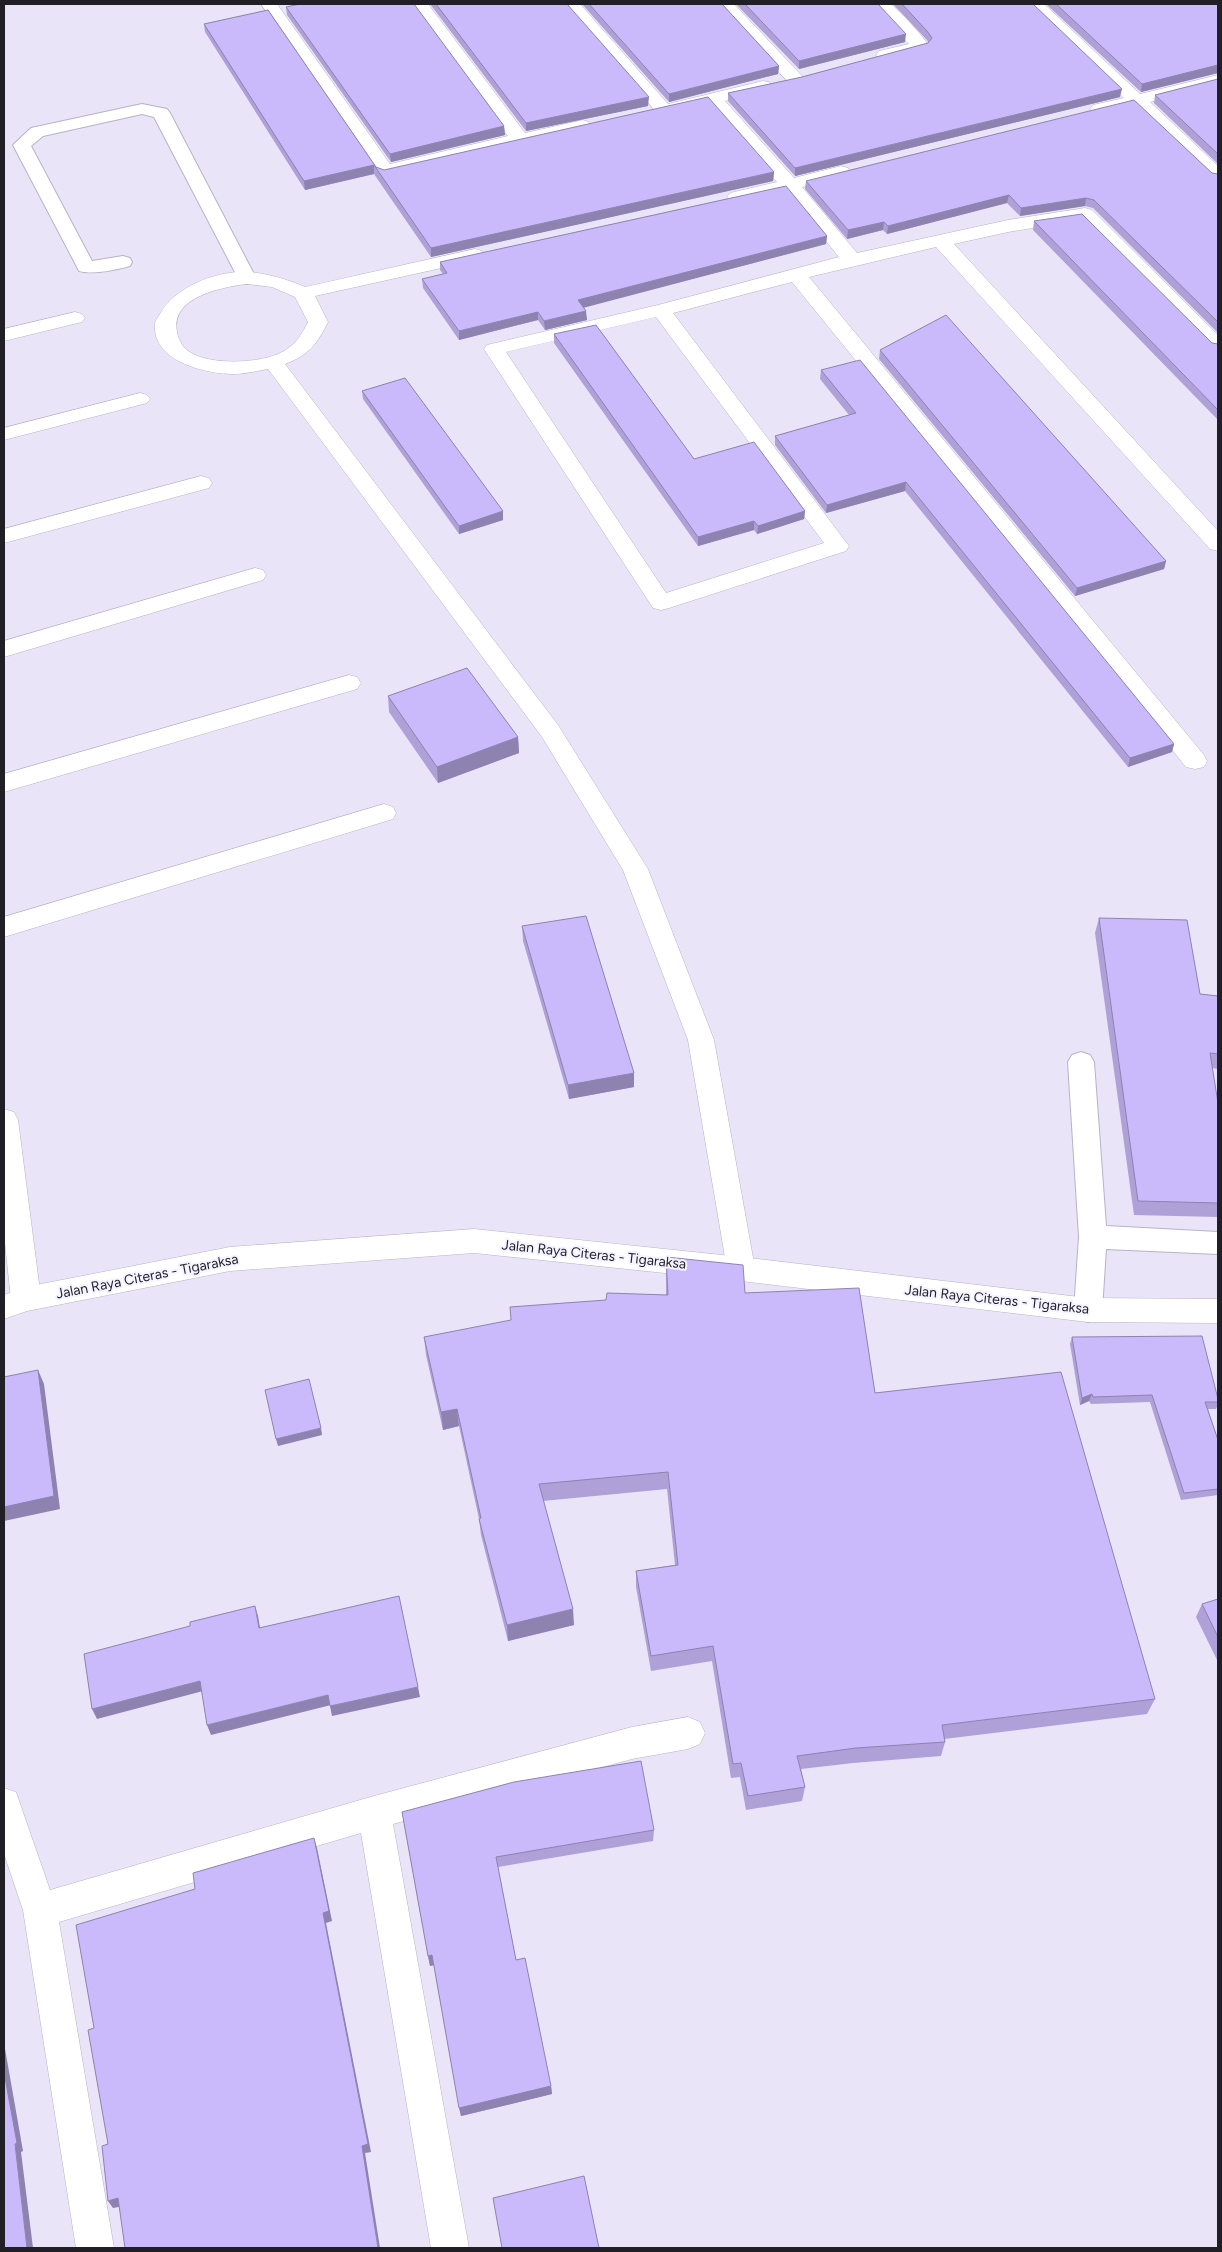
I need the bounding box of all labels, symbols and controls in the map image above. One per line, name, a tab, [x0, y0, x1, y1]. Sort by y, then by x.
street label: Jalan Raya Citeras - Tigaraksa	[501, 1236, 687, 1273]
street label: Jalan Raya Citeras - Tigaraksa	[54, 1250, 240, 1303]
street label: Jalan Raya Citeras - Tigaraksa	[904, 1281, 1090, 1318]

